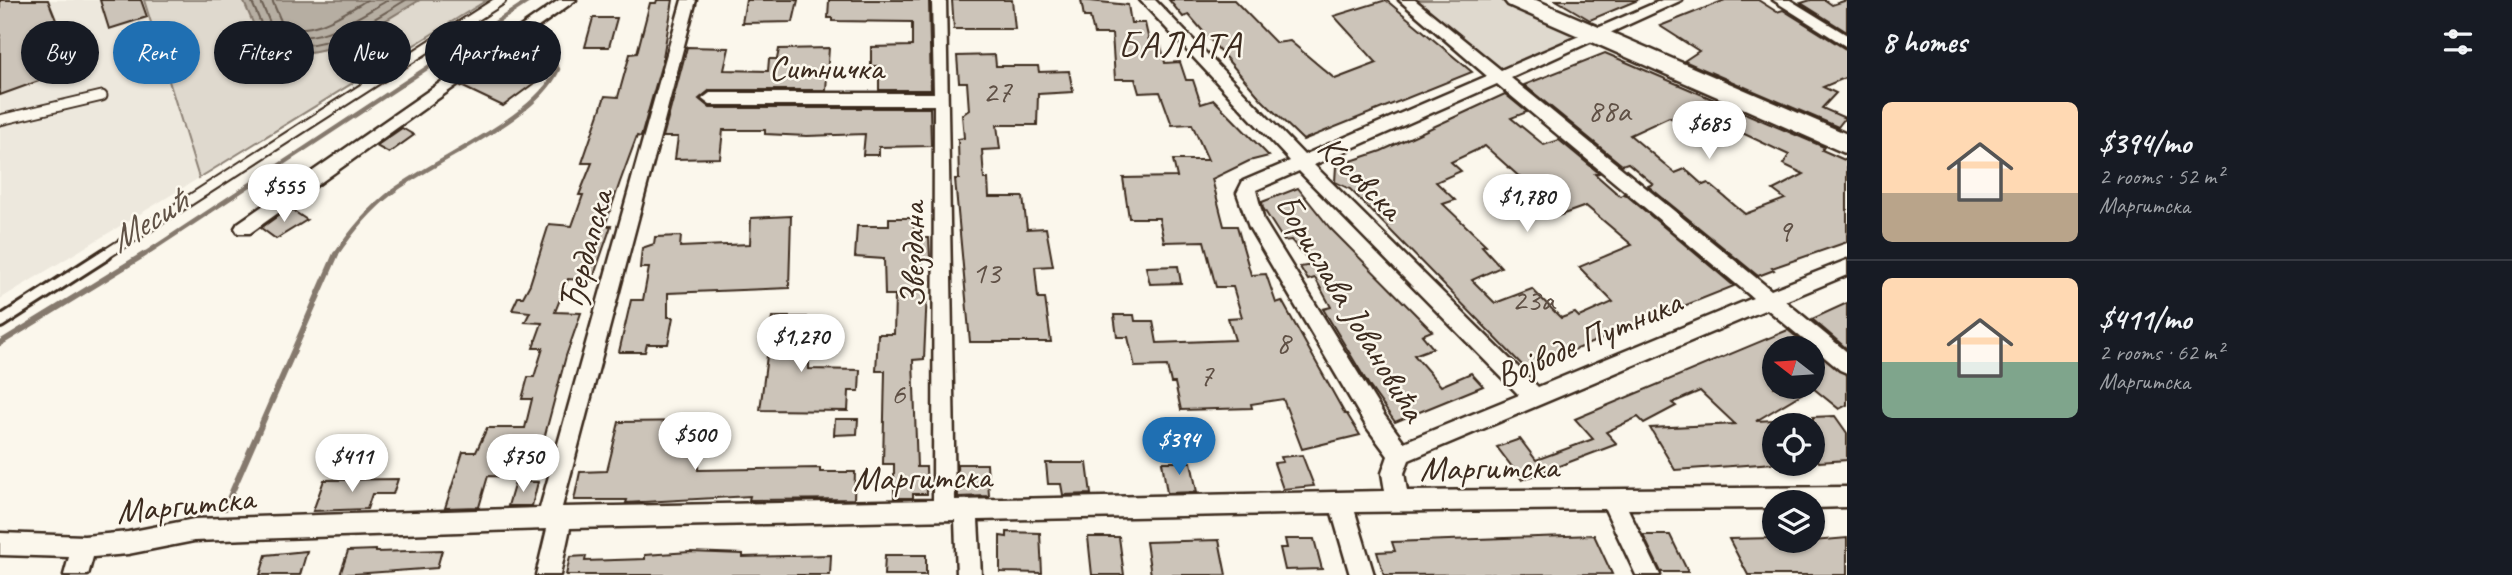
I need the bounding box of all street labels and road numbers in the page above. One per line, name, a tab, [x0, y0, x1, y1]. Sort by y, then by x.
street label: Ситничка	[769, 45, 886, 90]
street label: Косовска	[1308, 125, 1415, 232]
street label: Ђердапска	[548, 182, 624, 316]
street label: Борислава Јовановића	[1265, 185, 1438, 432]
street label: Звездана	[890, 199, 935, 308]
street label: Војводе Путника	[1488, 278, 1690, 398]
street label: Маргитска	[1420, 444, 1561, 491]
street label: Маргитска	[853, 454, 994, 501]
street label: Маргитска	[114, 475, 259, 534]

